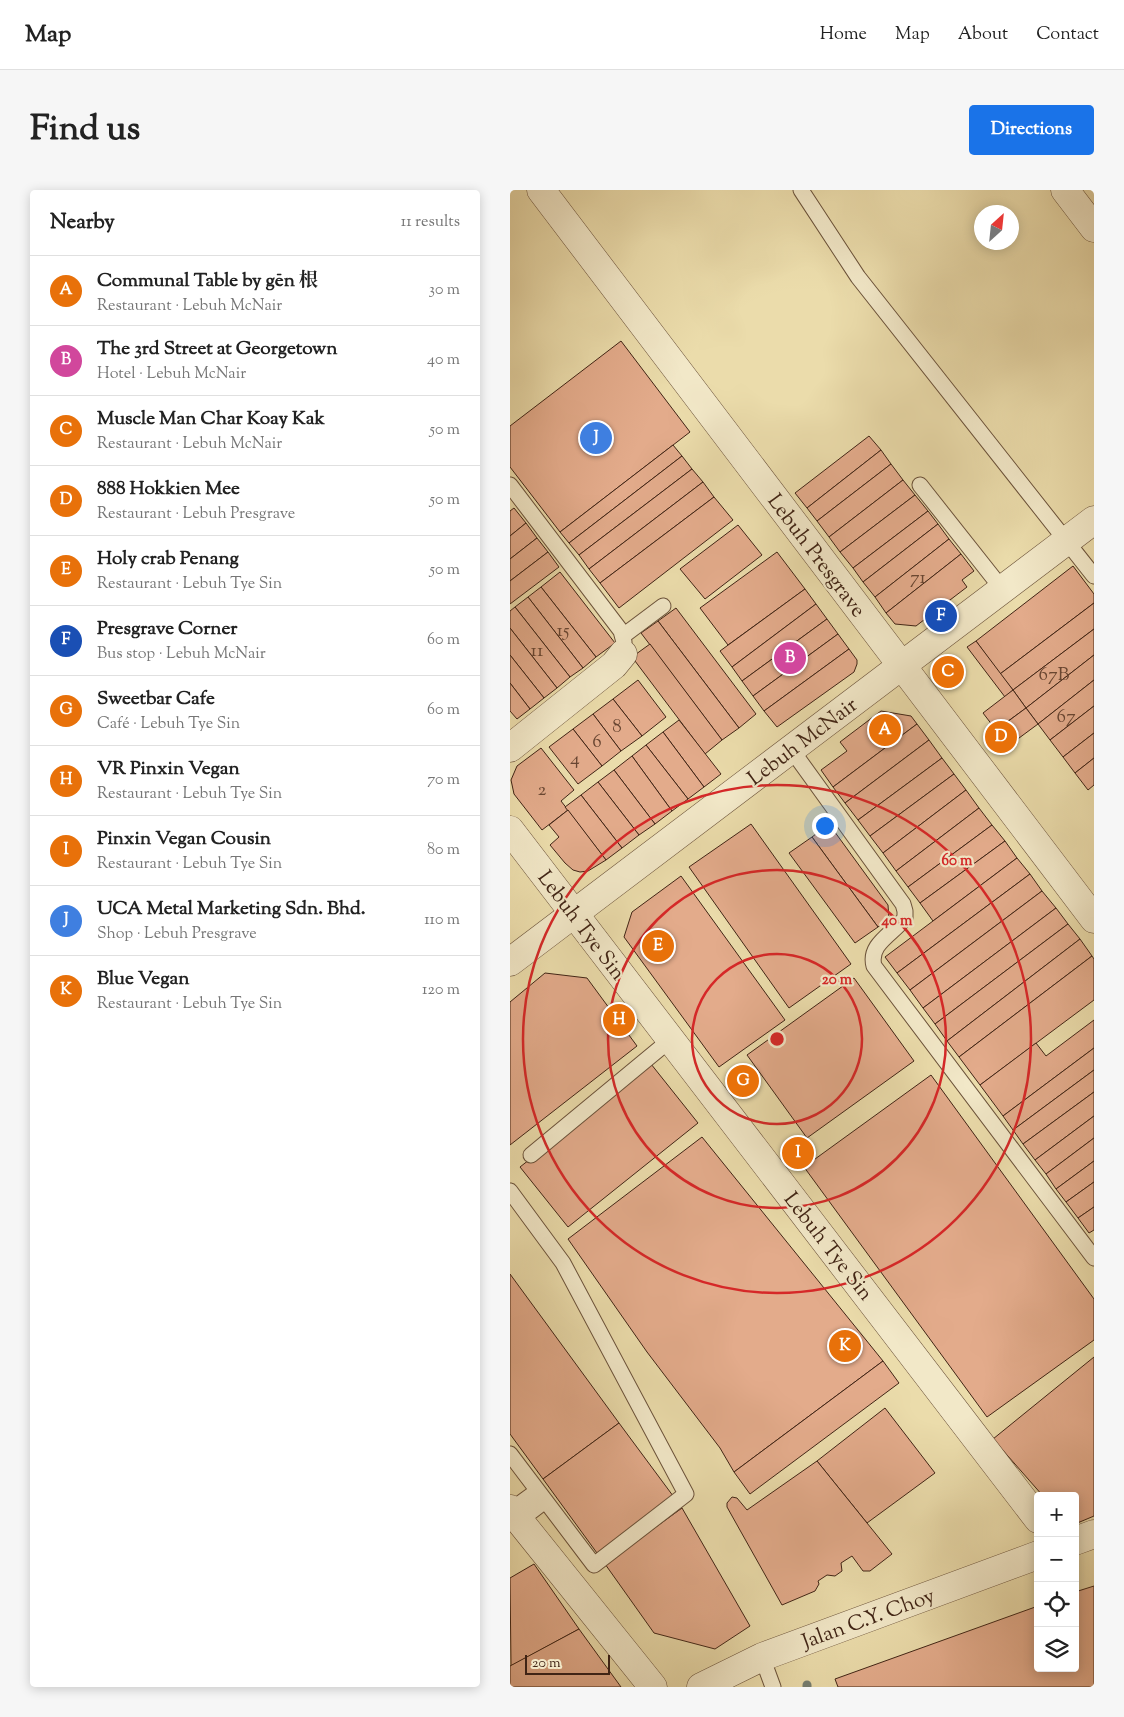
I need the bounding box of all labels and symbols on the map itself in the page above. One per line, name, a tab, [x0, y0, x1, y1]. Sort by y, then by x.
north arrow	[974, 205, 1019, 250]
pin: J	[580, 419, 612, 457]
street label: Lebuh Presgrave	[759, 488, 872, 624]
house number: 71	[910, 565, 927, 592]
pin: F	[925, 597, 957, 635]
house number: 15	[557, 618, 570, 645]
house number: 11	[531, 638, 544, 665]
pin: B	[774, 639, 806, 677]
pin: C	[932, 653, 964, 691]
house number: 67B	[1039, 662, 1069, 689]
street label: Lebuh McNair	[742, 691, 865, 794]
house number: 67	[1057, 704, 1076, 731]
pin: A	[869, 711, 901, 749]
house number: 8	[612, 714, 622, 741]
pin: D	[985, 718, 1017, 756]
house number: 6	[592, 729, 602, 756]
house number: 4	[570, 746, 580, 773]
house number: 2	[538, 777, 547, 804]
your location	[812, 813, 838, 839]
text: 60 m	[942, 851, 973, 872]
street label: Lebuh Tye Sin	[529, 865, 632, 987]
text: 40 m	[881, 911, 913, 932]
pin: E	[642, 927, 674, 965]
text: 20 m	[822, 970, 853, 991]
pin: H	[603, 1001, 635, 1039]
centre of rings	[768, 1030, 786, 1048]
pin: G	[727, 1062, 759, 1100]
pin: I	[782, 1134, 814, 1172]
street label: Lebuh Tye Sin	[775, 1186, 879, 1308]
pin: K	[829, 1327, 861, 1365]
street label: Jalan C.Y. Choy	[797, 1582, 940, 1658]
scale bar	[525, 1652, 610, 1675]

